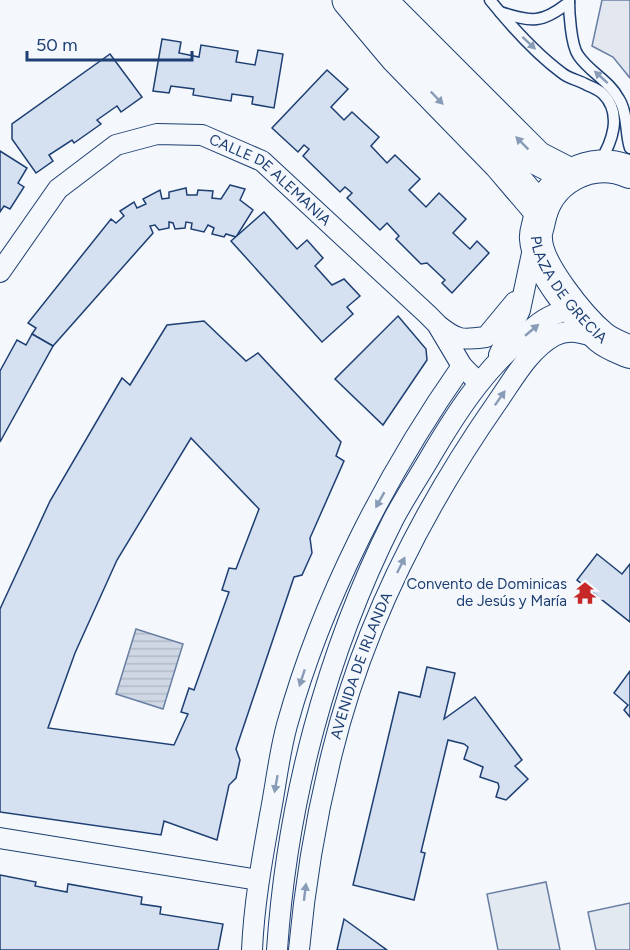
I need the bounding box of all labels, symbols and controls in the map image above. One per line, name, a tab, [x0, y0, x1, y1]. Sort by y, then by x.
scale bar	[27, 24, 192, 62]
text: 50 m	[36, 34, 78, 56]
one-way arrow	[522, 36, 536, 50]
one-way arrow	[594, 71, 609, 84]
one-way arrow	[429, 90, 443, 104]
street label: CALLE DE ALEMANIA	[206, 130, 335, 229]
one-way arrow	[515, 136, 529, 150]
street label: PLAZA DE GRECIA	[527, 235, 611, 347]
one-way arrow	[524, 323, 540, 336]
one-way arrow	[494, 390, 506, 406]
one-way arrow	[375, 492, 385, 509]
one-way arrow	[397, 557, 406, 574]
place label: Convento de Dominicas de Jesús y María	[406, 575, 567, 610]
temple icon: Convento de Dominicas de Jesús y María	[572, 580, 598, 606]
street label: AVENIDA DE IRLANDA	[327, 589, 396, 741]
one-way arrow	[297, 669, 306, 687]
one-way arrow	[271, 775, 280, 794]
one-way arrow	[300, 882, 309, 901]

